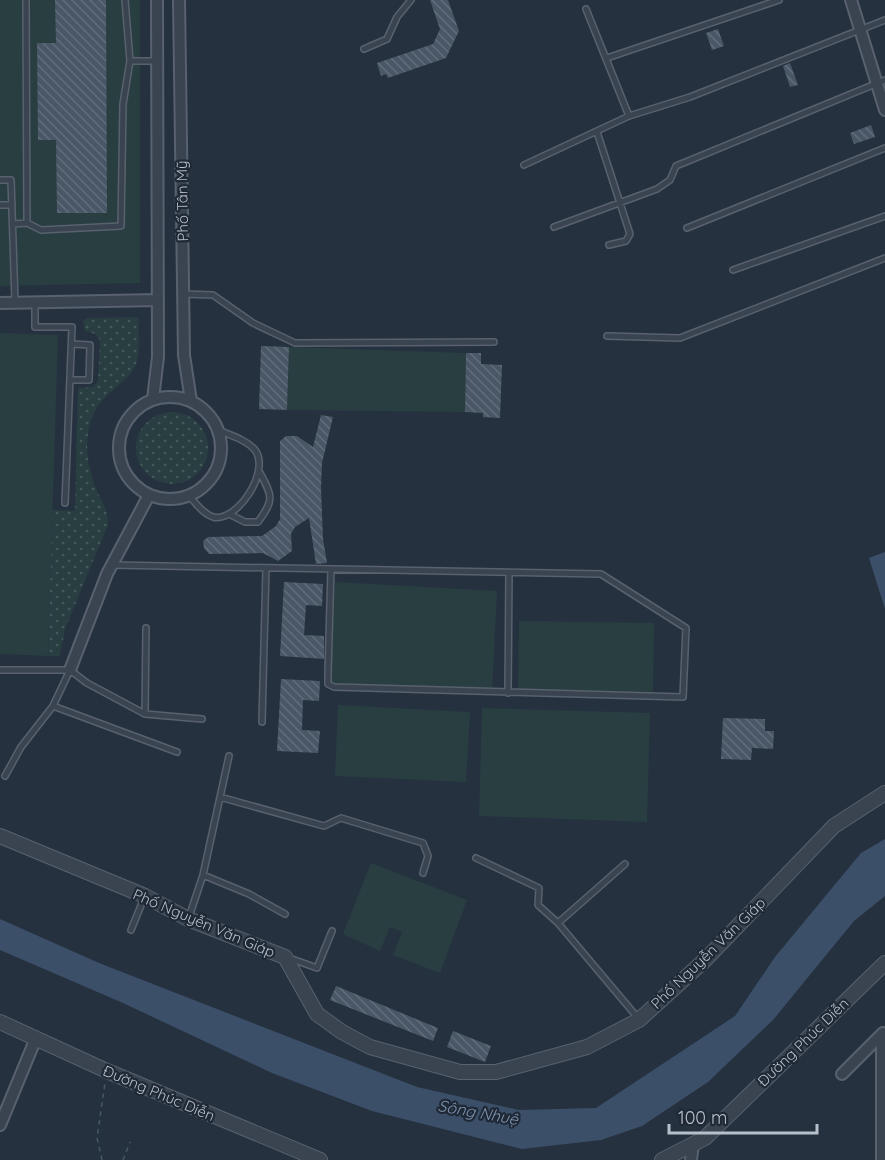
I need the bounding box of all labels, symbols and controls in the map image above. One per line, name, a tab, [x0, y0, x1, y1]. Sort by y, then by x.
street label: Phố Tân Mỹ	[172, 160, 192, 242]
street label: Phố Nguyễn Văn Giáp	[130, 884, 278, 962]
street label: Phố Nguyễn Văn Giáp	[647, 893, 769, 1013]
street label: Đường Phúc Diễn	[753, 994, 853, 1090]
street label: Đường Phúc Diễn	[100, 1061, 218, 1125]
water label: Sông Nhuệ	[436, 1095, 521, 1129]
scale bar	[669, 1097, 818, 1135]
text: 100 m	[678, 1106, 727, 1129]

